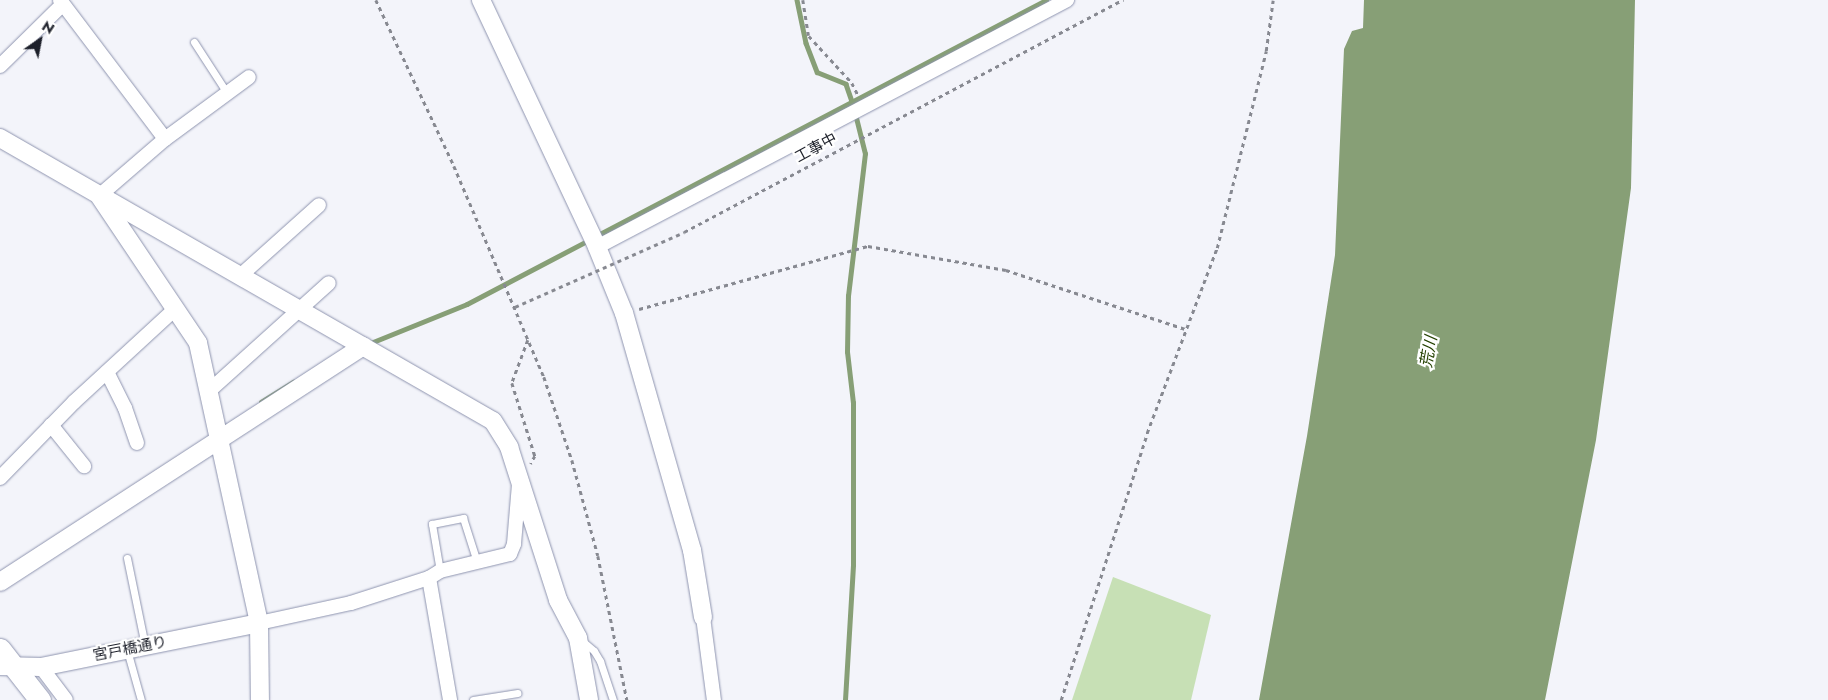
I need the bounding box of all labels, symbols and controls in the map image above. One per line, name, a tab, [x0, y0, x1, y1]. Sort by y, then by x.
north arrow	[15, 15, 65, 65]
text: N	[38, 16, 58, 39]
street label: 工事中	[792, 129, 840, 167]
water label: 荒川	[1417, 335, 1441, 369]
street label: 宮戸橋通り	[91, 633, 169, 665]

